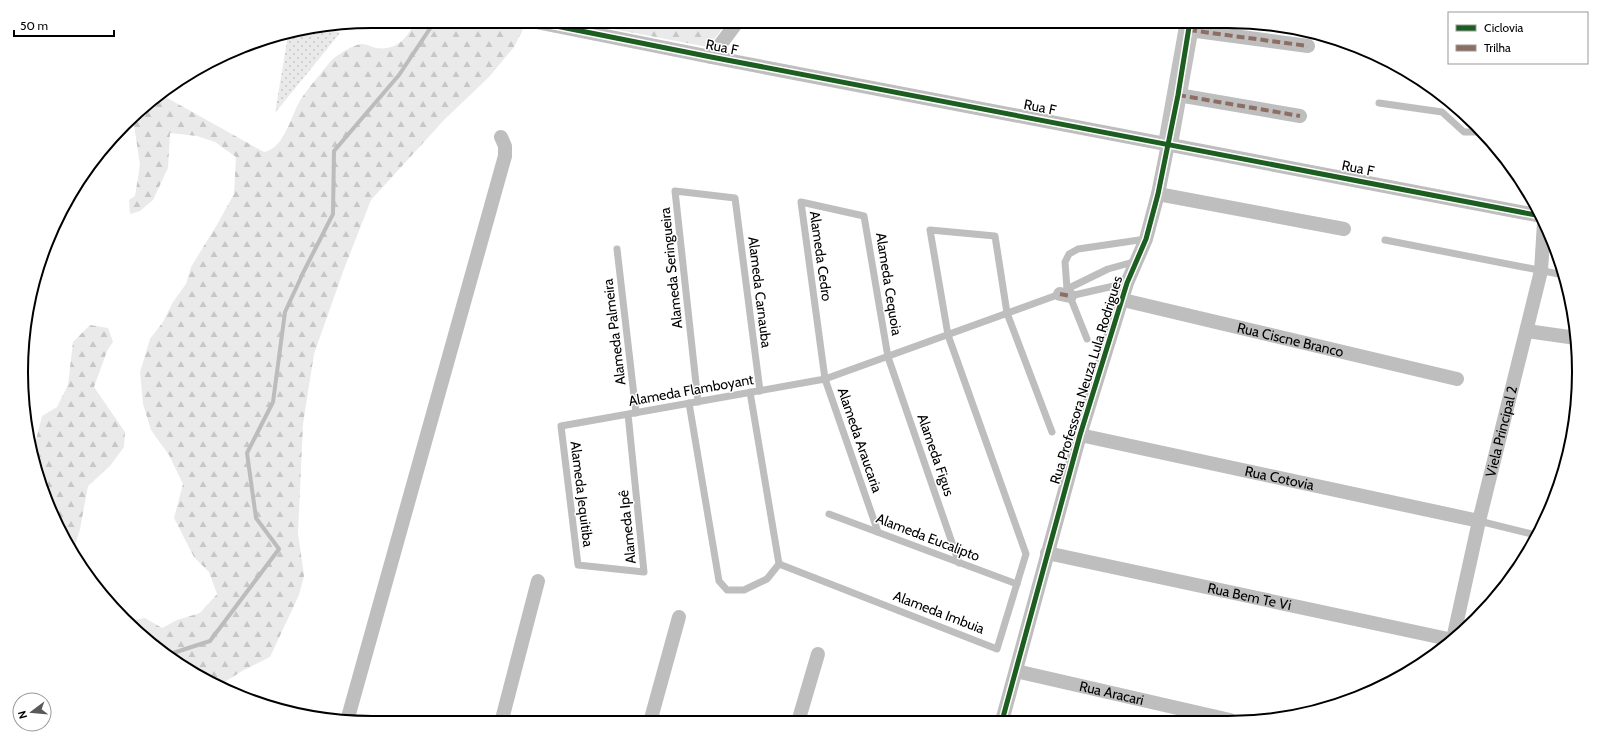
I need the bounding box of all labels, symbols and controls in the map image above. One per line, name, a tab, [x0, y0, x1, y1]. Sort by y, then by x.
scale bar	[14, 12, 114, 38]
legend	[1448, 12, 1588, 64]
text: 50 m	[20, 18, 48, 33]
text: Ciclovia	[1484, 20, 1523, 35]
street label: Rua F	[704, 35, 740, 59]
text: Trilha	[1484, 40, 1511, 55]
street label: Rua F	[1022, 95, 1058, 119]
street label: Rua F	[1340, 156, 1376, 180]
street label: Alameda Seringueira	[656, 206, 686, 329]
street label: Alameda Cedro	[806, 210, 836, 303]
street label: Alameda Cequoia	[872, 231, 906, 337]
street label: Alameda Carnauba	[744, 235, 776, 349]
street label: Rua Professora Neuza Lula Rodrigues	[1046, 274, 1126, 486]
street label: Alameda Palmeira	[599, 278, 629, 386]
street label: Rua Ciscne Branco	[1235, 318, 1346, 361]
street label: Alameda Flamboyant	[627, 370, 755, 410]
street label: Viela Principal 2	[1481, 384, 1521, 479]
street label: Alameda Araucaria	[834, 385, 886, 495]
street label: Alameda Figus	[914, 411, 959, 499]
street label: Alameda Jequitiba	[567, 440, 597, 548]
street label: Rua Cotovia	[1243, 462, 1316, 494]
street label: Alameda Ipê	[614, 489, 640, 565]
street label: Alameda Eucalipto	[873, 509, 983, 565]
street label: Rua Bem Te Vi	[1206, 579, 1293, 614]
street label: Alameda Imbuia	[891, 586, 987, 638]
street label: Rua Aracari	[1077, 677, 1146, 709]
north arrow	[12, 692, 52, 732]
text: N	[15, 709, 30, 720]

